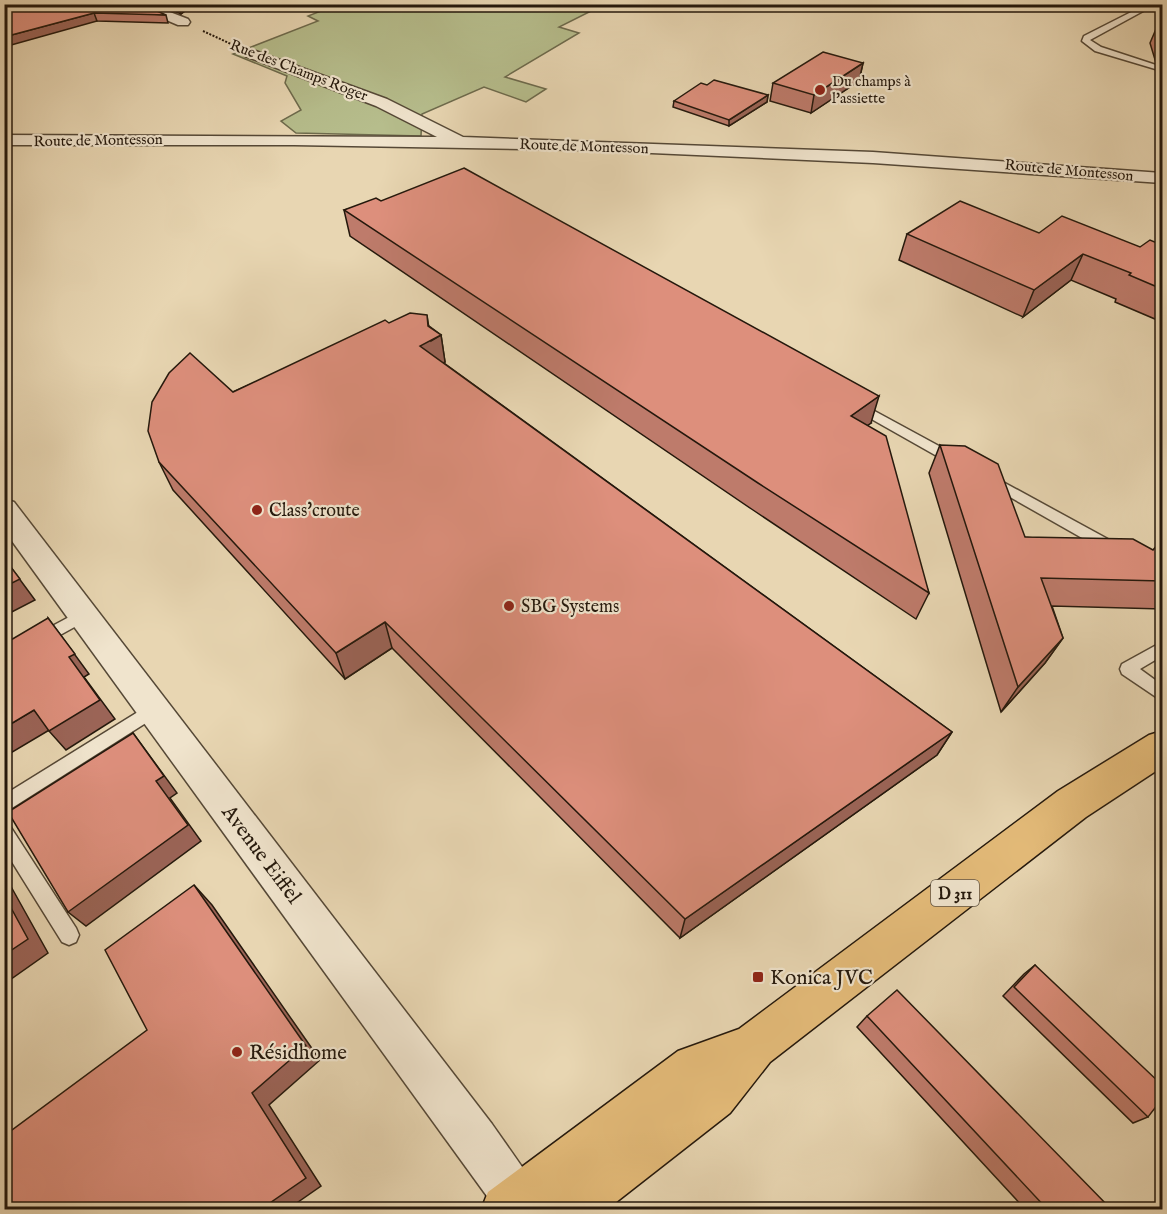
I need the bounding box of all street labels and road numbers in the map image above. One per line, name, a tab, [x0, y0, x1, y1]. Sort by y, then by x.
street label: Rue des Champs Roger	[227, 35, 371, 106]
street label: Route de Montesson	[33, 130, 163, 151]
street label: Route de Montesson	[519, 135, 649, 158]
street label: Route de Montesson	[1004, 155, 1134, 186]
street label: Avenue Eiffel	[214, 799, 307, 910]
road number: D 311	[931, 880, 979, 906]

